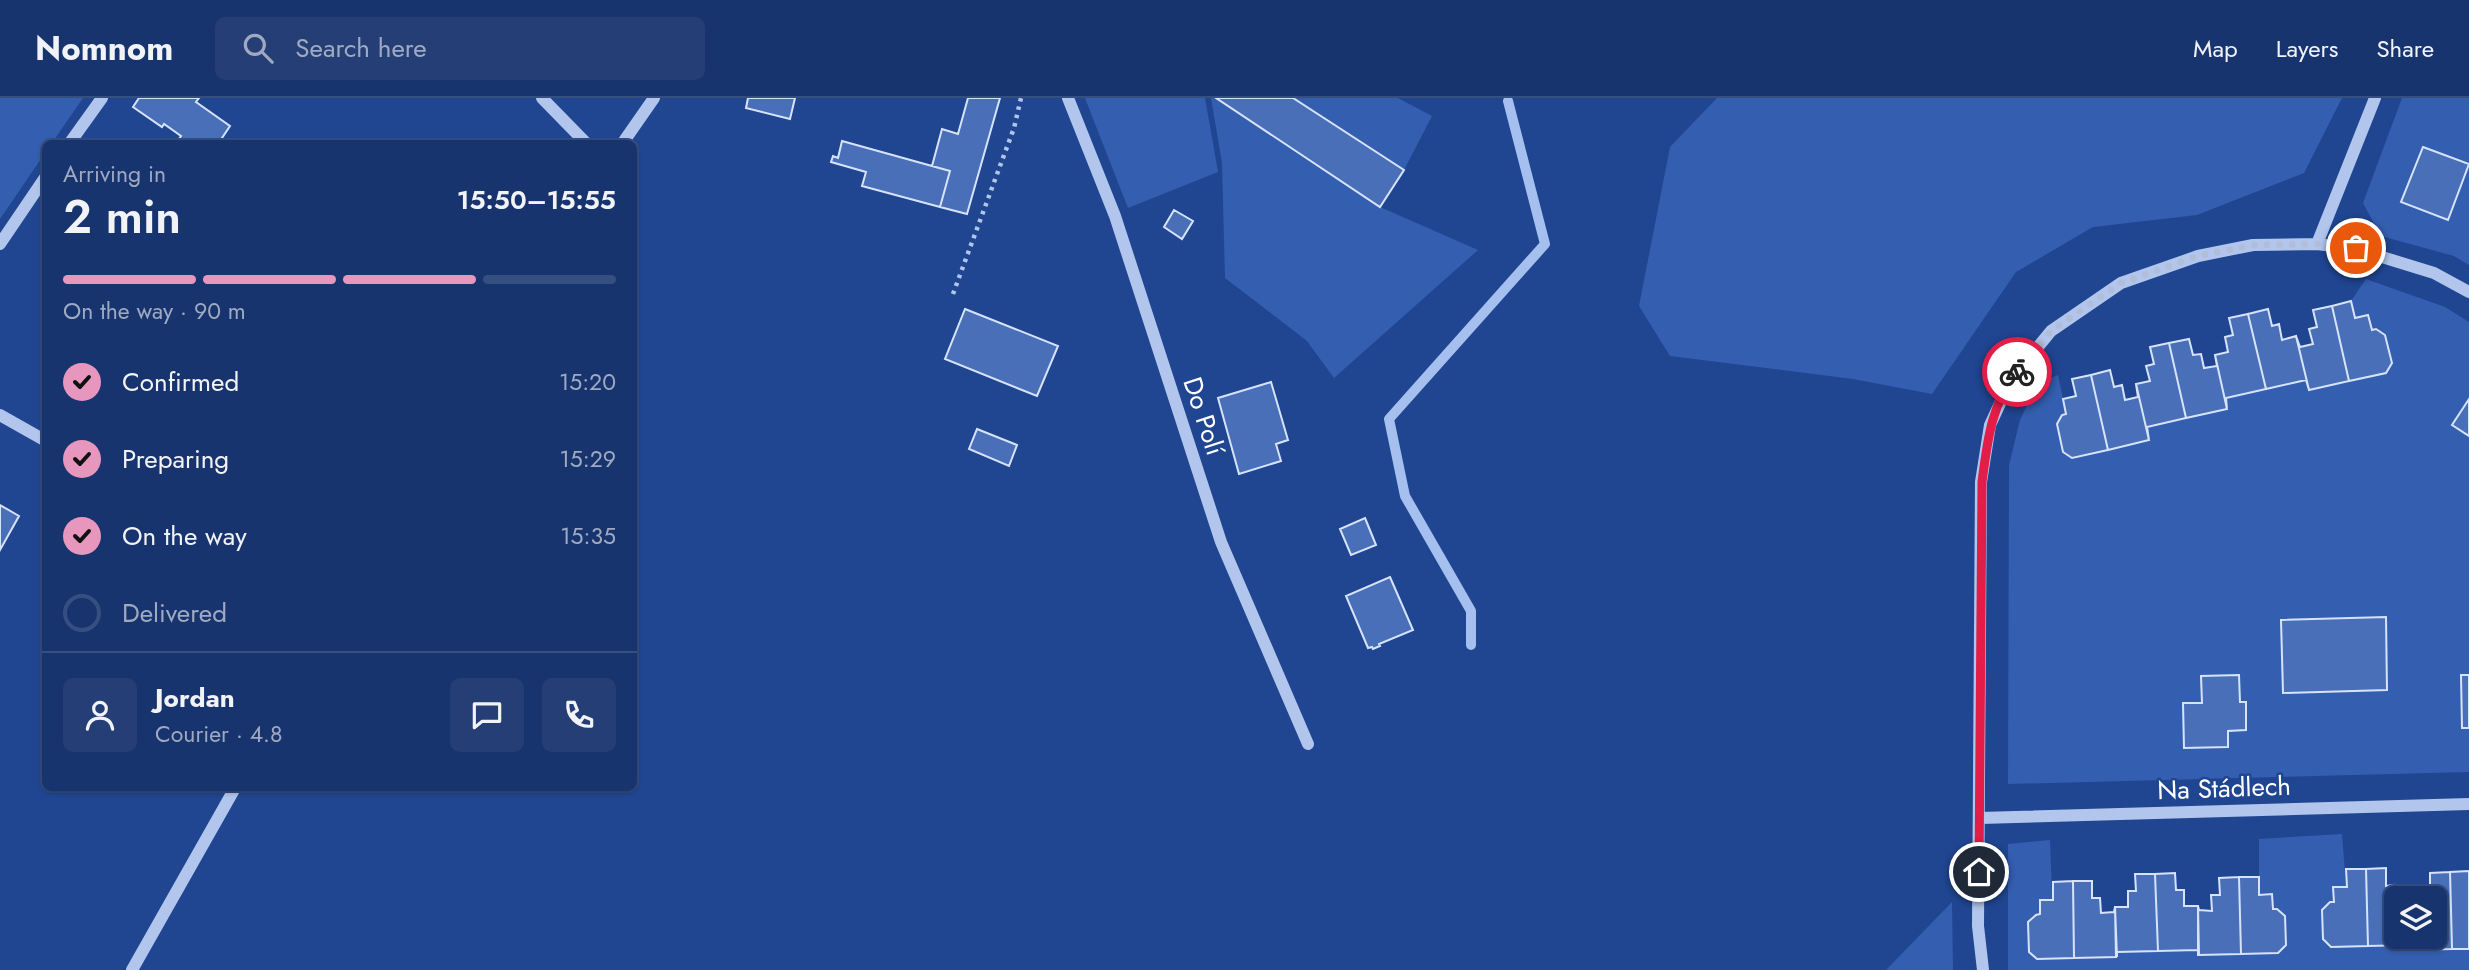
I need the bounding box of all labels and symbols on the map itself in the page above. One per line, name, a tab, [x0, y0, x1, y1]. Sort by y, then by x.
pin	[2326, 218, 2386, 278]
courier	[1982, 337, 2052, 407]
street label: Do Polí	[1174, 372, 1235, 461]
street label: Na Stádlech	[2156, 767, 2292, 809]
pin	[1949, 842, 2009, 902]

